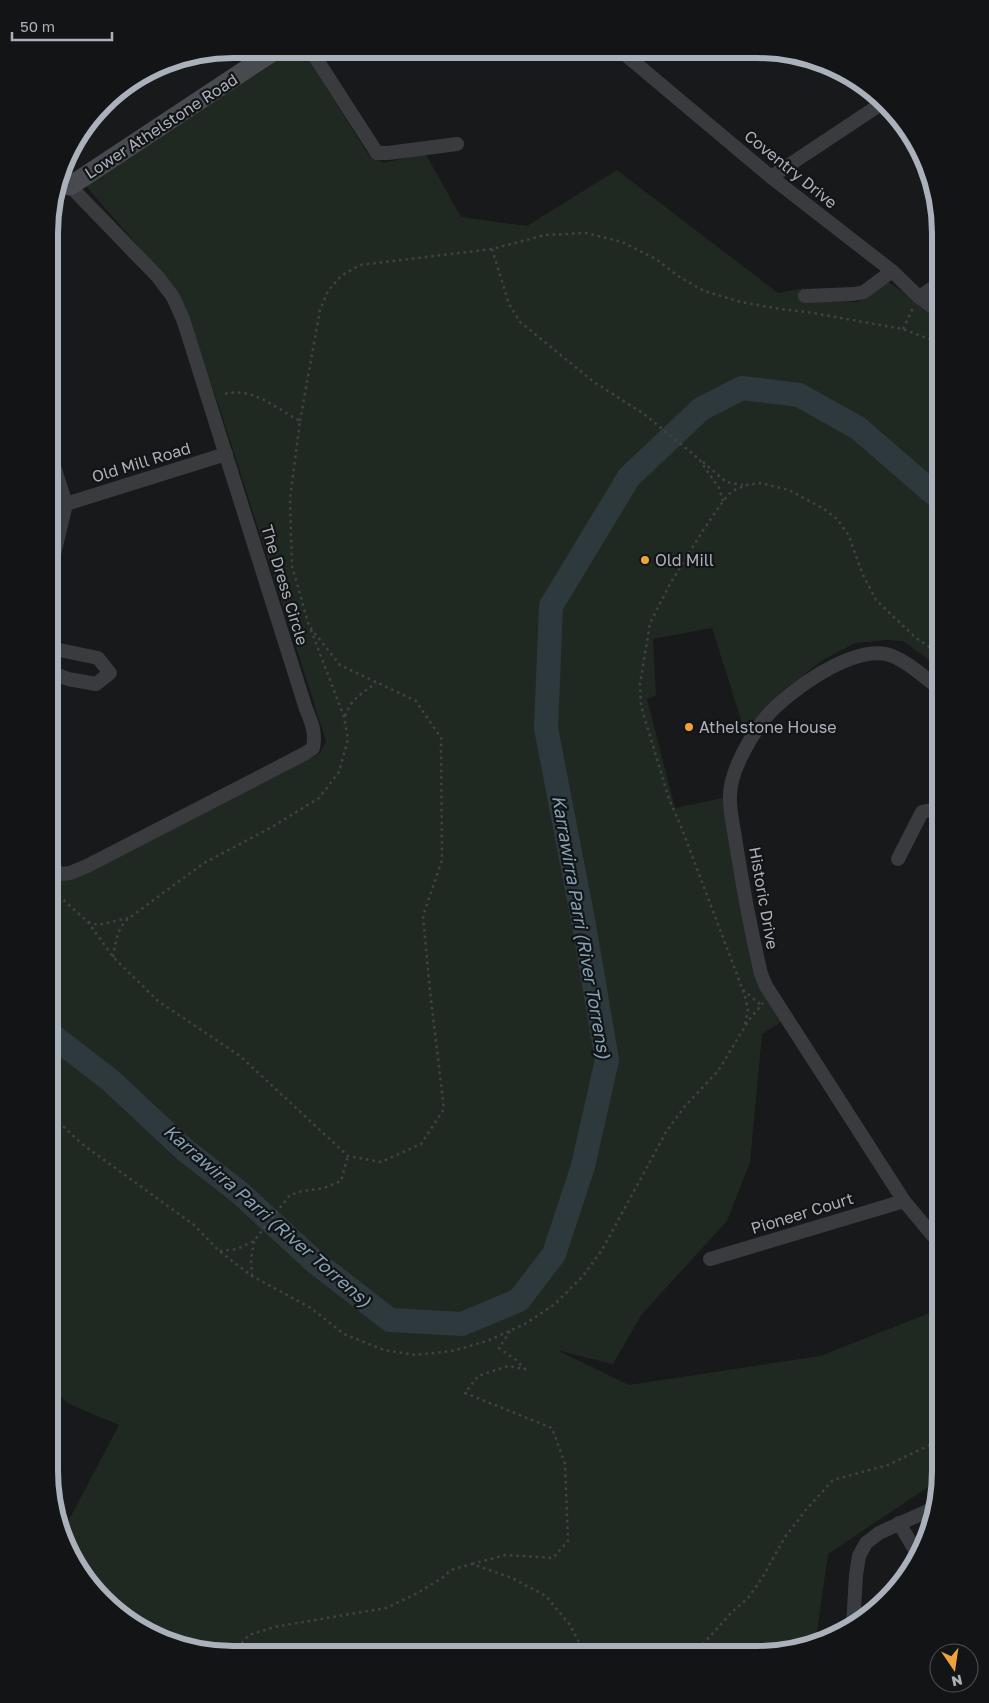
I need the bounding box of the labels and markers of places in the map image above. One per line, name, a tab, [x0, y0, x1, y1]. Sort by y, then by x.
place label: Old Mill	[655, 550, 714, 570]
marker: Old Mill	[639, 554, 651, 566]
place label: Athelstone House	[699, 717, 837, 737]
marker: Athelstone House	[683, 721, 695, 733]

